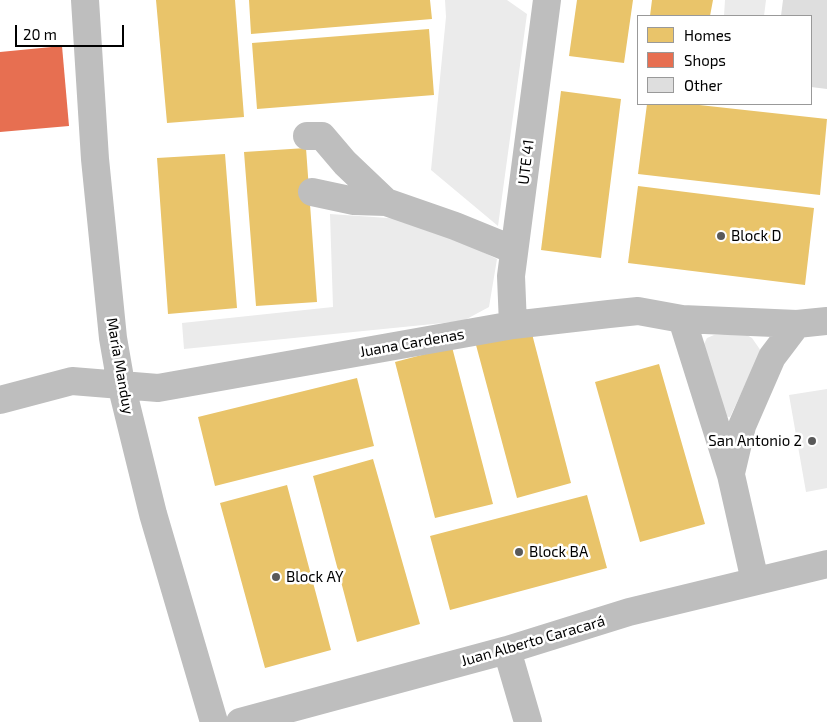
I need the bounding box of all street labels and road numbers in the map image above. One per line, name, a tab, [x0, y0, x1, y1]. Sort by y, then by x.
street label: UTE 41	[514, 138, 538, 186]
street label: María Manduy	[103, 316, 137, 416]
street label: Juana Cardenas	[358, 325, 466, 361]
street label: Juan Alberto Caracará	[459, 612, 607, 670]

